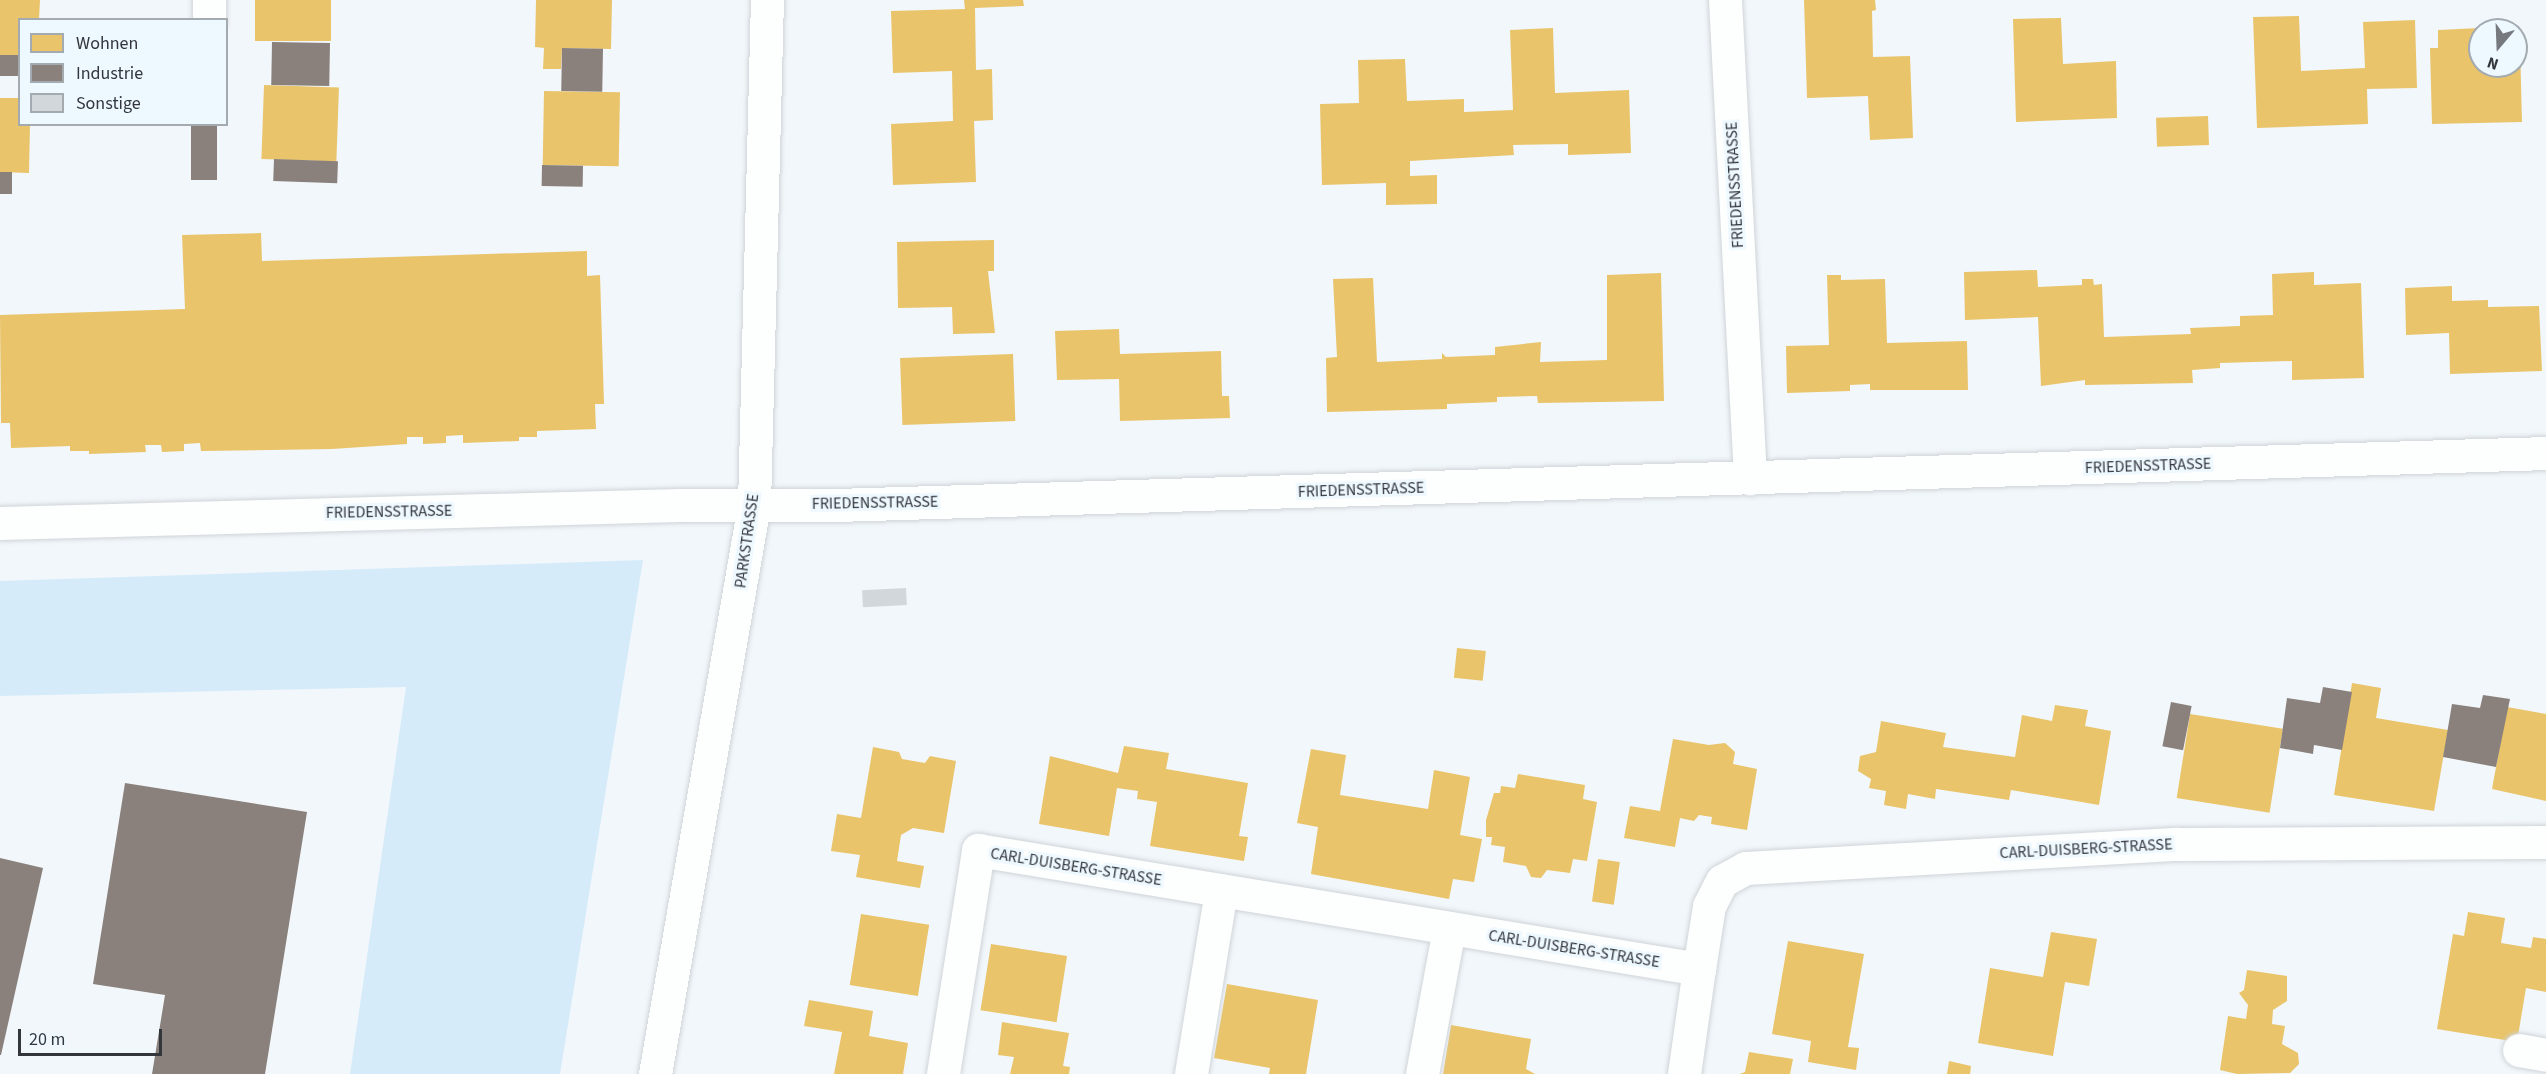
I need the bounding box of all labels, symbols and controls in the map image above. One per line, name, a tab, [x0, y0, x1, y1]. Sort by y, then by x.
legend	[18, 18, 228, 126]
north arrow	[2468, 18, 2528, 78]
text: Wohnen	[76, 31, 138, 56]
text: N	[2484, 51, 2501, 75]
text: Industrie	[76, 61, 143, 86]
text: Sonstige	[76, 91, 141, 116]
street label: FRIEDENSSTRASSE	[1722, 121, 1748, 249]
street label: FRIEDENSSTRASSE	[2084, 454, 2212, 478]
street label: FRIEDENSSTRASSE	[1297, 478, 1425, 502]
street label: FRIEDENSSTRASSE	[812, 492, 938, 514]
street label: PARKSTRASSE	[731, 493, 763, 589]
street label: FRIEDENSSTRASSE	[326, 501, 452, 523]
street label: CARL-DUISBERG-STRASSE	[1999, 835, 2173, 863]
street label: CARL-DUISBERG-STRASSE	[989, 844, 1163, 890]
street label: CARL-DUISBERG-STRASSE	[1487, 926, 1661, 972]
scale bar	[21, 1017, 165, 1055]
text: 20 m	[29, 1027, 65, 1052]

